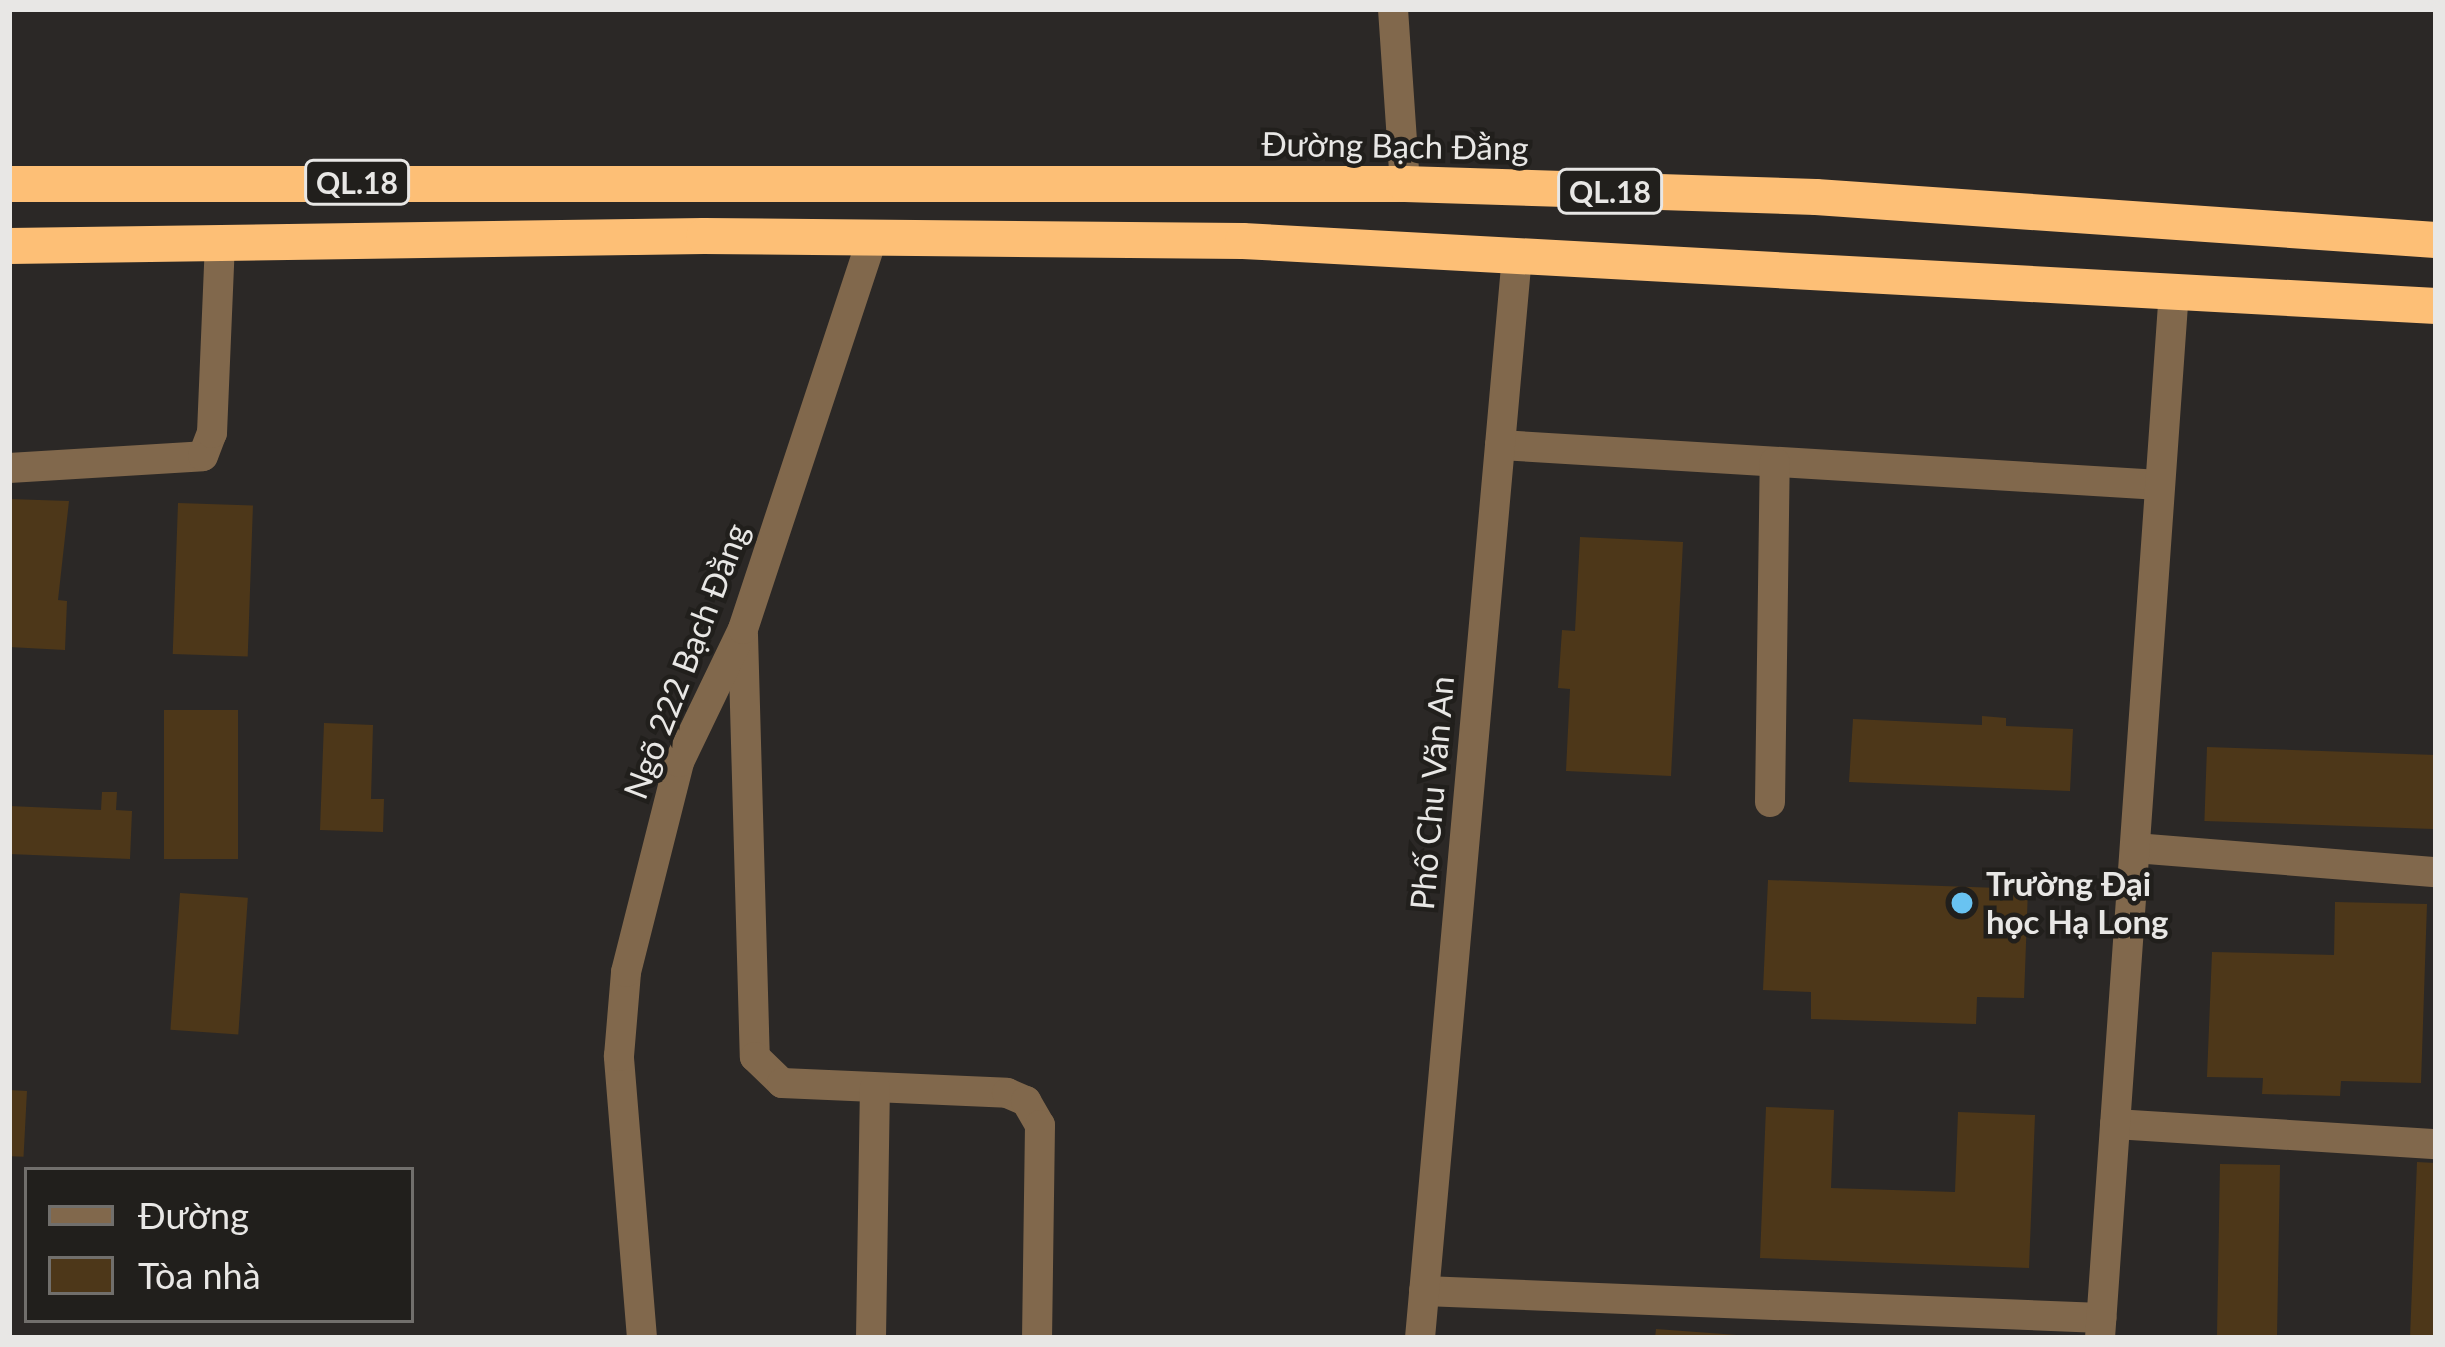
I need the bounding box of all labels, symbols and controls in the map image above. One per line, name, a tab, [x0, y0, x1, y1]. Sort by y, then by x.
street label: Đường Bạch Đằng	[1261, 124, 1529, 168]
road number: QL.18	[303, 158, 411, 206]
road number: QL.18	[1556, 167, 1664, 215]
street label: Ngõ 222 Bạch Đằng	[615, 518, 757, 804]
street label: Phố Chu Văn An	[1402, 673, 1462, 913]
place label: Trường Đại học Hạ Long	[1986, 864, 2169, 942]
marker: Trường Đại học Hạ Long	[1949, 890, 1975, 916]
legend	[24, 1167, 414, 1323]
text: Đường	[138, 1193, 249, 1237]
text: Tòa nhà	[138, 1253, 261, 1297]

